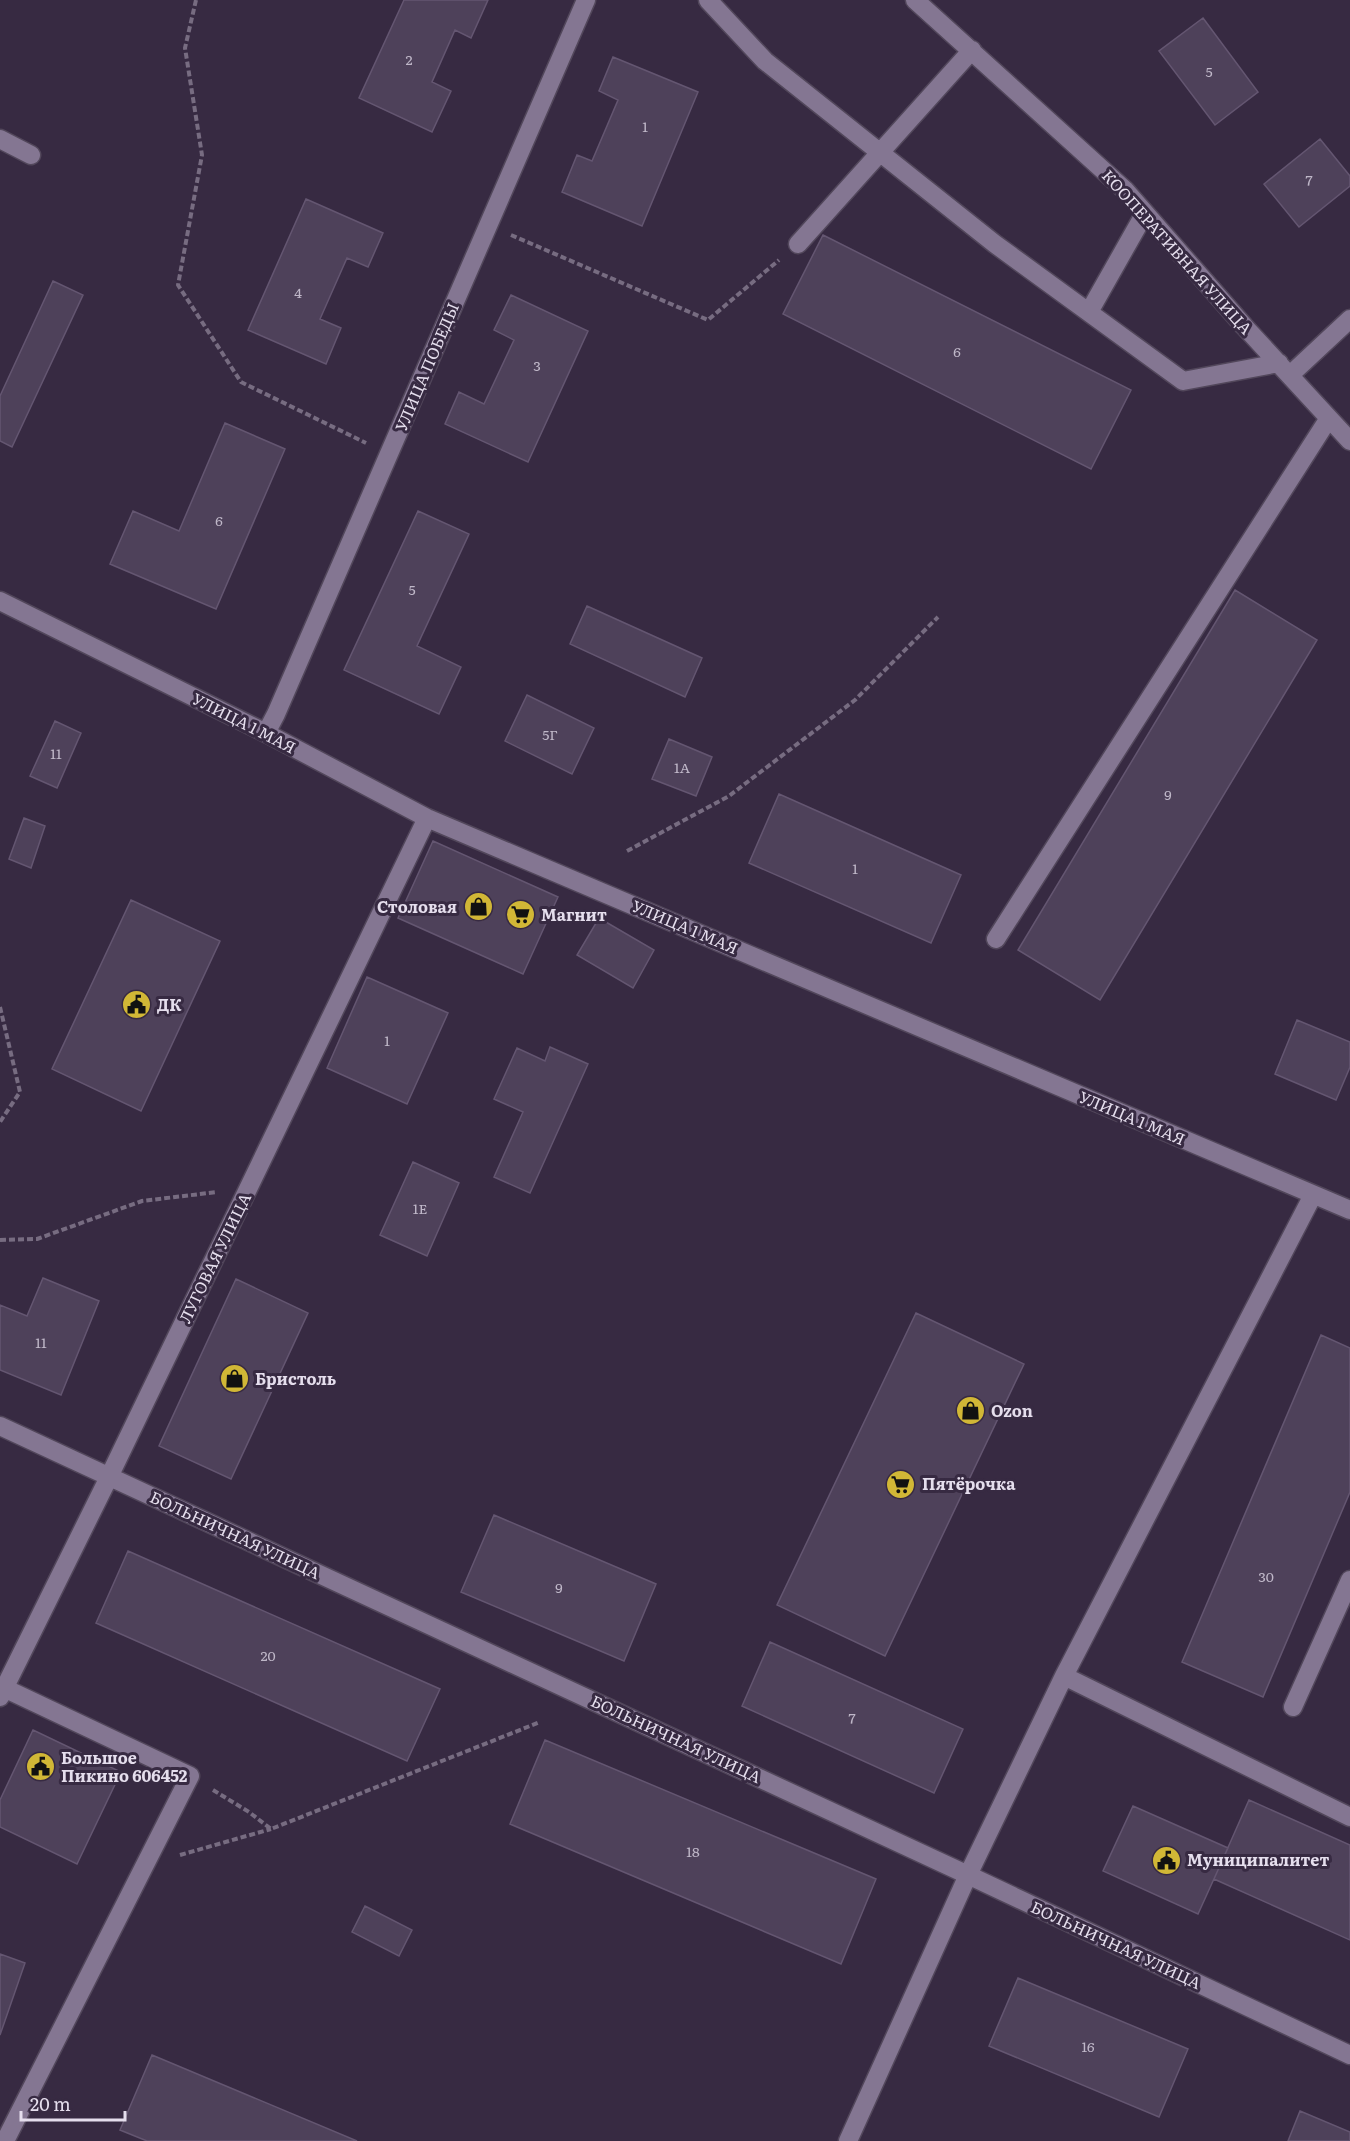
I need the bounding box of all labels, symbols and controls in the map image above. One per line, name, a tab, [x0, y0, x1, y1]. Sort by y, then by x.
house number: 2	[405, 49, 413, 69]
house number: 5	[1205, 61, 1213, 81]
house number: 1	[642, 116, 648, 136]
street label: КООПЕРАТИВНАЯ УЛИЦА	[1097, 164, 1259, 339]
house number: 7	[1305, 169, 1313, 189]
house number: 4	[294, 282, 302, 302]
street label: УЛИЦА ПОБЕДЫ	[388, 298, 464, 435]
house number: 6	[953, 341, 961, 361]
house number: 3	[533, 355, 541, 375]
house number: 6	[215, 510, 223, 530]
house number: 5	[408, 579, 416, 599]
street label: УЛИЦА 1 МАЯ	[189, 686, 300, 759]
house number: 5Г	[542, 724, 558, 744]
house number: 11	[50, 743, 62, 763]
house number: 1А	[674, 757, 691, 777]
house number: 9	[1164, 784, 1172, 804]
house number: 1	[852, 858, 858, 878]
shop icon: Столовая	[462, 891, 494, 923]
street label: УЛИЦА 1 МАЯ	[629, 893, 742, 959]
place label: Столовая	[377, 894, 457, 918]
supermarket icon: Магнит	[504, 899, 536, 931]
place label: Магнит	[541, 902, 607, 926]
public building icon: ДК	[120, 989, 152, 1021]
place label: ДК	[157, 992, 182, 1016]
house number: 1	[384, 1030, 390, 1050]
street label: УЛИЦА 1 МАЯ	[1076, 1084, 1189, 1150]
street label: ЛУГОВАЯ УЛИЦА	[172, 1188, 256, 1327]
house number: 1Е	[413, 1198, 427, 1218]
house number: 11	[35, 1332, 47, 1352]
shop icon: Бристоль	[218, 1363, 250, 1395]
place label: Бристоль	[255, 1366, 336, 1390]
shop icon: Ozon	[954, 1395, 986, 1427]
place label: Ozon	[991, 1398, 1033, 1422]
supermarket icon: Пятёрочка	[885, 1468, 917, 1500]
place label: Пятёрочка	[922, 1471, 1016, 1495]
street label: БОЛЬНИЧНАЯ УЛИЦА	[146, 1484, 325, 1584]
house number: 30	[1258, 1566, 1274, 1586]
house number: 9	[555, 1577, 563, 1597]
house number: 20	[260, 1645, 276, 1665]
street label: БОЛЬНИЧНАЯ УЛИЦА	[587, 1688, 766, 1788]
house number: 7	[848, 1707, 856, 1727]
place label: Большое Пикино 606452	[61, 1745, 188, 1787]
public building icon: Большое Пикино 606452	[24, 1751, 56, 1783]
house number: 18	[686, 1841, 700, 1861]
public building icon: Муниципалитет	[1150, 1844, 1182, 1876]
place label: Муниципалитет	[1187, 1847, 1329, 1871]
street label: БОЛЬНИЧНАЯ УЛИЦА	[1027, 1894, 1206, 1994]
house number: 16	[1081, 2036, 1095, 2056]
scale bar	[21, 2084, 124, 2122]
text: 20 m	[30, 2090, 71, 2117]

